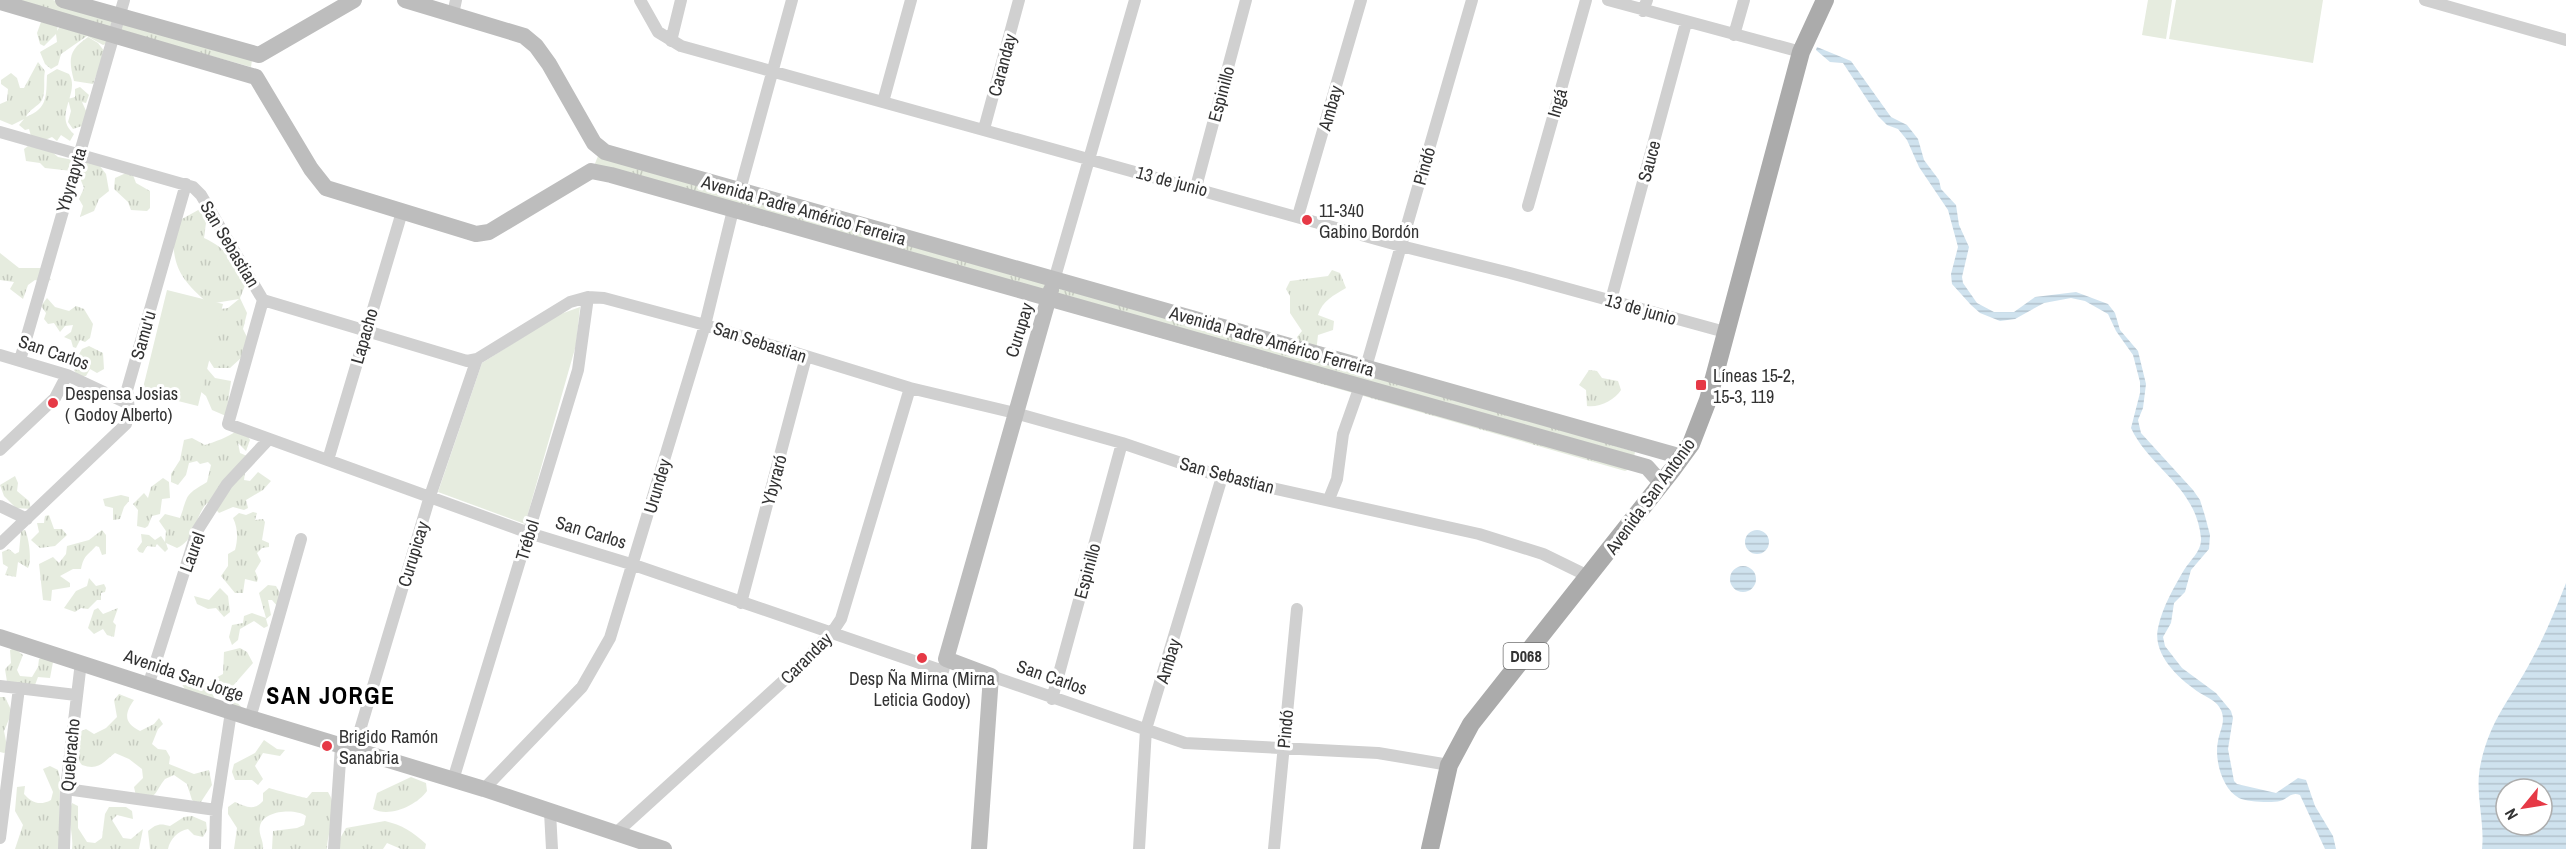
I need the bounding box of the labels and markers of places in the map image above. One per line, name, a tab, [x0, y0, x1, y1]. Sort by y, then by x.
place label: 11-340 Gabino Bordón	[1319, 198, 1419, 244]
marker: 11-340 Gabino Bordón	[1300, 213, 1314, 227]
place label: Líneas 15-2, 15-3, 119	[1713, 363, 1795, 409]
marker: Líneas 15-2, 15-3, 119	[1694, 378, 1708, 392]
place label: Despensa Josias ( Godoy Alberto)	[65, 381, 178, 427]
marker: Despensa Josias ( Godoy Alberto)	[46, 396, 60, 410]
marker: Desp Ña Mirna (Mirna Leticia Godoy)	[915, 651, 929, 665]
place label: Desp Ña Mirna (Mirna Leticia Godoy)	[849, 666, 995, 712]
place label: Brigido Ramón Sanabria	[339, 724, 438, 770]
marker: Brigido Ramón Sanabria	[320, 739, 334, 753]

